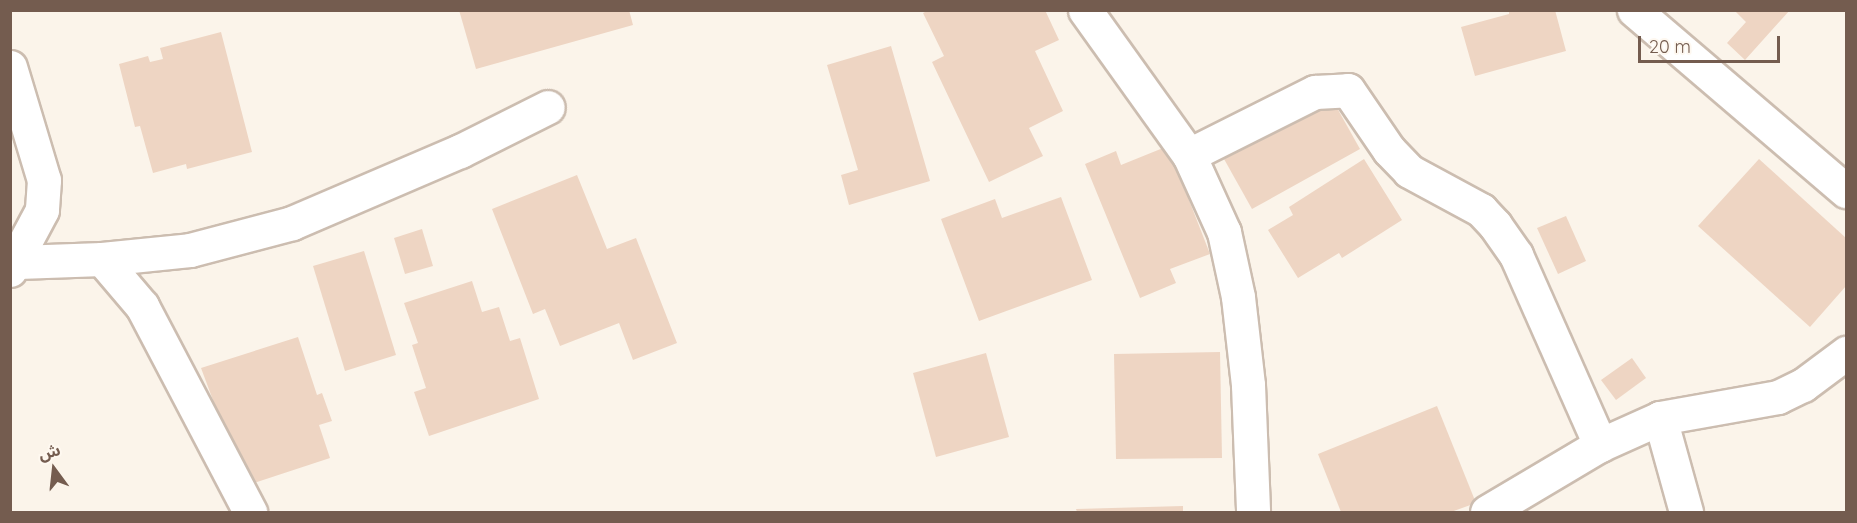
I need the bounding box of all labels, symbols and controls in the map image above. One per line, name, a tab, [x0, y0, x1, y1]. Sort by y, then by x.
scale bar	[1641, 24, 1784, 62]
text: 20 m	[1649, 35, 1691, 58]
north arrow	[24, 439, 84, 499]
text: ش	[36, 439, 63, 464]

